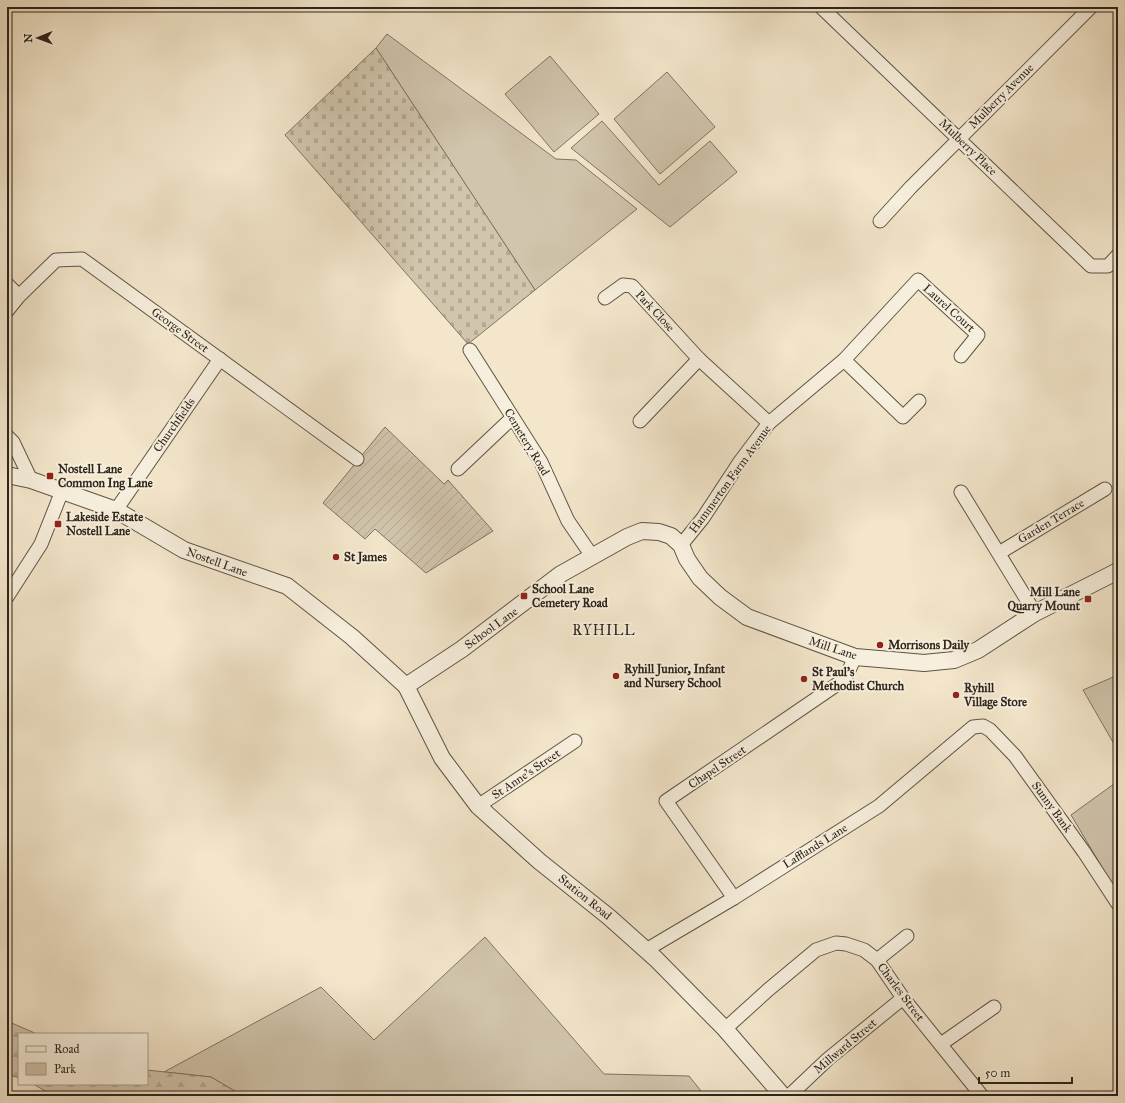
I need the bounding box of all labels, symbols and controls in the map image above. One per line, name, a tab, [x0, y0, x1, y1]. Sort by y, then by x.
north arrow	[18, 18, 58, 58]
text: N	[22, 33, 35, 43]
street label: Mulberry Avenue	[966, 61, 1036, 131]
street label: Mulberry Place	[936, 116, 1000, 178]
street label: Laurel Court	[920, 281, 978, 335]
street label: Park Close	[632, 288, 678, 334]
street label: George Street	[148, 305, 212, 357]
street label: Churchfields	[150, 395, 198, 455]
street label: Cemetery Road	[501, 406, 553, 478]
street label: Hammerton Farm Avenue	[686, 422, 774, 536]
place label: Nostell Lane Common Ing Lane	[58, 462, 153, 491]
marker: Nostell Lane Common Ing Lane	[45, 471, 55, 481]
street label: Garden Terrace	[1015, 496, 1087, 546]
place label: Lakeside Estate Nostell Lane	[66, 510, 143, 538]
marker: Lakeside Estate Nostell Lane	[53, 519, 63, 529]
street label: Nostell Lane	[184, 544, 250, 580]
place label: St James	[344, 550, 387, 565]
marker: St James	[331, 552, 341, 562]
place label: School Lane Cemetery Road	[532, 582, 609, 611]
place label: Mill Lane Quarry Mount	[1007, 585, 1081, 614]
marker: School Lane Cemetery Road	[519, 591, 529, 601]
marker: Mill Lane Quarry Mount	[1083, 594, 1093, 604]
street label: School Lane	[462, 604, 520, 652]
district label: RYHILL	[572, 622, 636, 639]
street label: Mill Lane	[807, 634, 859, 662]
place label: Morrisons Daily	[888, 638, 970, 653]
marker: Morrisons Daily	[875, 640, 885, 650]
place label: Ryhill Junior, Infant and Nursery School	[624, 662, 726, 691]
place label: St Paul's Methodist Church	[812, 665, 904, 693]
marker: Ryhill Junior, Infant and Nursery School	[611, 671, 621, 681]
marker: St Paul's Methodist Church	[799, 674, 809, 684]
place label: Ryhill Village Store	[963, 681, 1027, 710]
marker: Ryhill Village Store	[951, 690, 961, 700]
street label: Chapel Street	[685, 742, 749, 791]
street label: St Anne's Street	[489, 746, 563, 802]
street label: Sunny Bank	[1029, 779, 1075, 835]
street label: Lafflands Lane	[780, 821, 850, 871]
street label: Station Road	[556, 871, 614, 923]
street label: Charles Street	[875, 960, 928, 1024]
street label: Millward Street	[811, 1015, 880, 1076]
legend	[18, 1033, 148, 1085]
text: Road	[54, 1042, 80, 1056]
scale bar	[979, 1059, 1072, 1085]
text: Park	[54, 1062, 76, 1076]
text: 50 m	[985, 1066, 1010, 1080]

